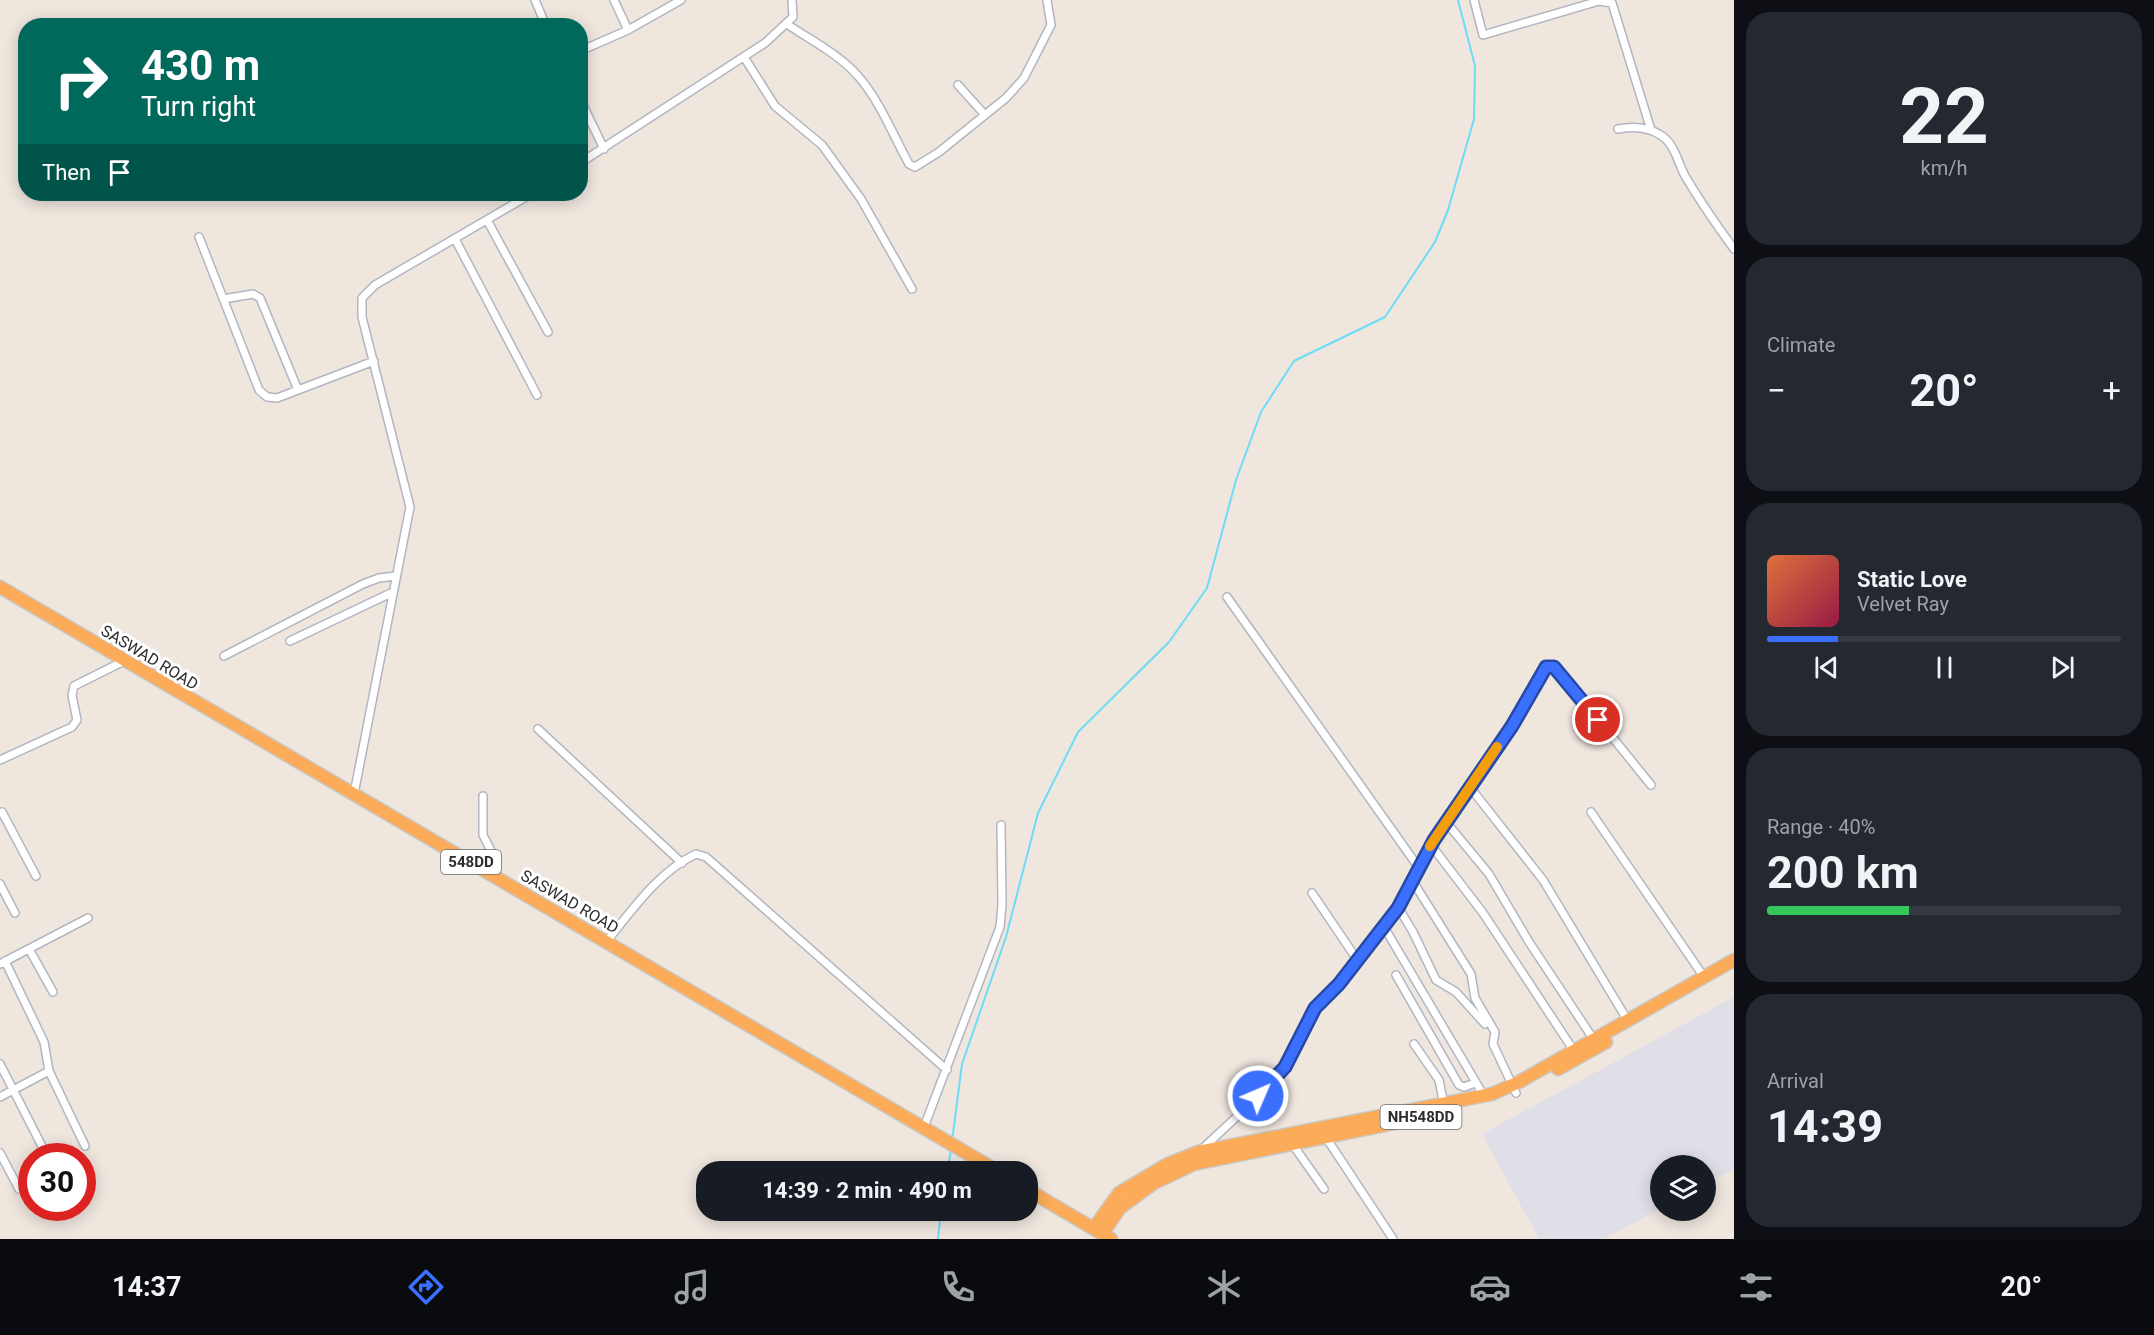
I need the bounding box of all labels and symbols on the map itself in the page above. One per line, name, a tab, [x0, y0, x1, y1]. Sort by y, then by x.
street label: SASWAD ROAD	[98, 621, 202, 694]
pin	[1572, 694, 1623, 745]
road number: 548DD	[441, 850, 501, 874]
street label: SASWAD ROAD	[517, 866, 622, 937]
position arrow	[1226, 1064, 1290, 1128]
road number: NH548DD	[1380, 1105, 1462, 1129]
speed limit sign: 30	[18, 1143, 96, 1221]

